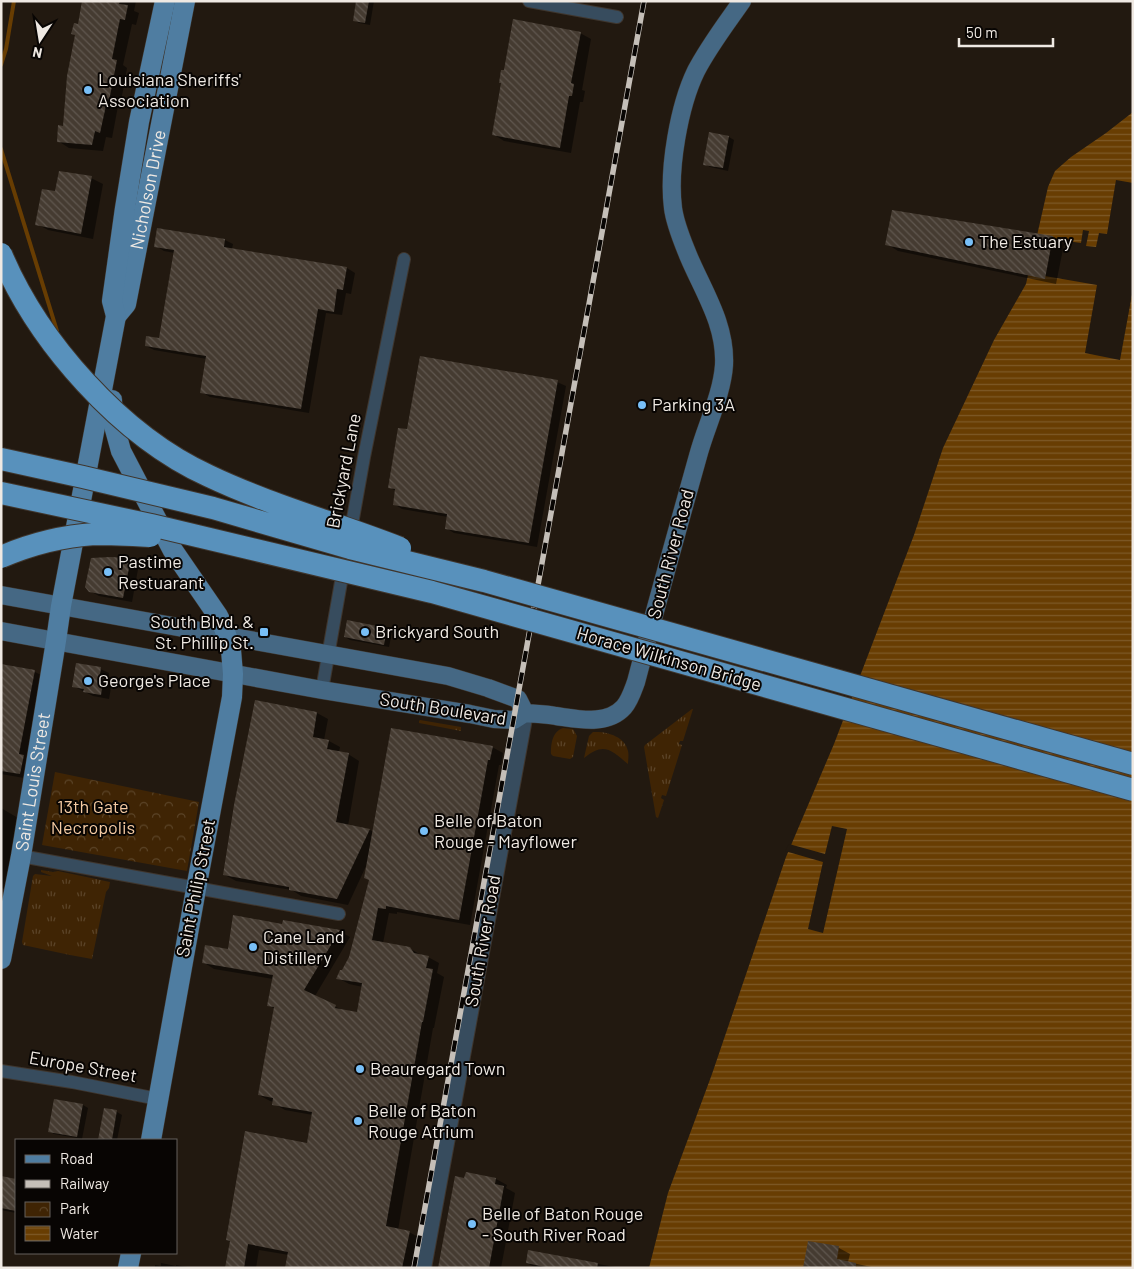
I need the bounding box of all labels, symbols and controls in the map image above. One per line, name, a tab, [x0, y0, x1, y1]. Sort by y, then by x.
north arrow	[15, 15, 65, 65]
scale bar	[959, 15, 1053, 47]
text: 50 m	[966, 23, 998, 41]
text: N	[31, 44, 44, 62]
place label: Louisiana Sheriffs' Association	[98, 68, 241, 111]
marker: Louisiana Sheriffs' Association	[82, 84, 94, 96]
street label: Nicholson Drive	[125, 128, 170, 251]
place label: The Estuary	[979, 230, 1072, 252]
marker: The Estuary	[963, 236, 975, 248]
place label: Parking 3A	[652, 393, 735, 415]
marker: Parking 3A	[636, 399, 648, 411]
street label: Brickyard Lane	[321, 411, 365, 530]
street label: South River Road	[642, 487, 698, 621]
place label: Pastime Restuarant	[118, 550, 204, 593]
marker: Pastime Restuarant	[102, 566, 114, 578]
place label: South Blvd. & St. Phillip St.	[150, 610, 254, 653]
place label: Brickyard South	[375, 620, 499, 642]
street label: Horace Wilkinson Bridge	[574, 621, 764, 695]
marker: South Blvd. & St. Phillip St.	[258, 626, 270, 638]
marker: Brickyard South	[359, 626, 371, 638]
place label: George's Place	[98, 669, 211, 691]
marker: George's Place	[82, 675, 94, 687]
street label: South Boulevard	[378, 687, 508, 729]
street label: Saint Louis Street	[10, 711, 54, 853]
park label: 13th Gate Necropolis	[51, 795, 135, 838]
place label: Belle of Baton Rouge - Mayflower	[434, 809, 577, 852]
street label: Saint Philip Street	[171, 817, 219, 959]
marker: Belle of Baton Rouge - Mayflower	[418, 825, 430, 837]
street label: South River Road	[460, 873, 504, 1008]
place label: Cane Land Distillery	[263, 925, 345, 968]
marker: Cane Land Distillery	[247, 941, 259, 953]
street label: Europe Street	[28, 1046, 139, 1086]
place label: Beauregard Town	[370, 1057, 506, 1079]
marker: Beauregard Town	[354, 1063, 366, 1075]
place label: Belle of Baton Rouge Atrium	[368, 1099, 476, 1142]
marker: Belle of Baton Rouge Atrium	[352, 1115, 364, 1127]
legend	[15, 1139, 178, 1254]
text: Road	[60, 1149, 93, 1167]
text: Railway	[60, 1174, 109, 1192]
text: Park	[60, 1199, 90, 1217]
place label: Belle of Baton Rouge - South River Road	[482, 1202, 643, 1245]
marker: Belle of Baton Rouge - South River Road	[466, 1218, 478, 1230]
text: Water	[60, 1224, 99, 1242]

